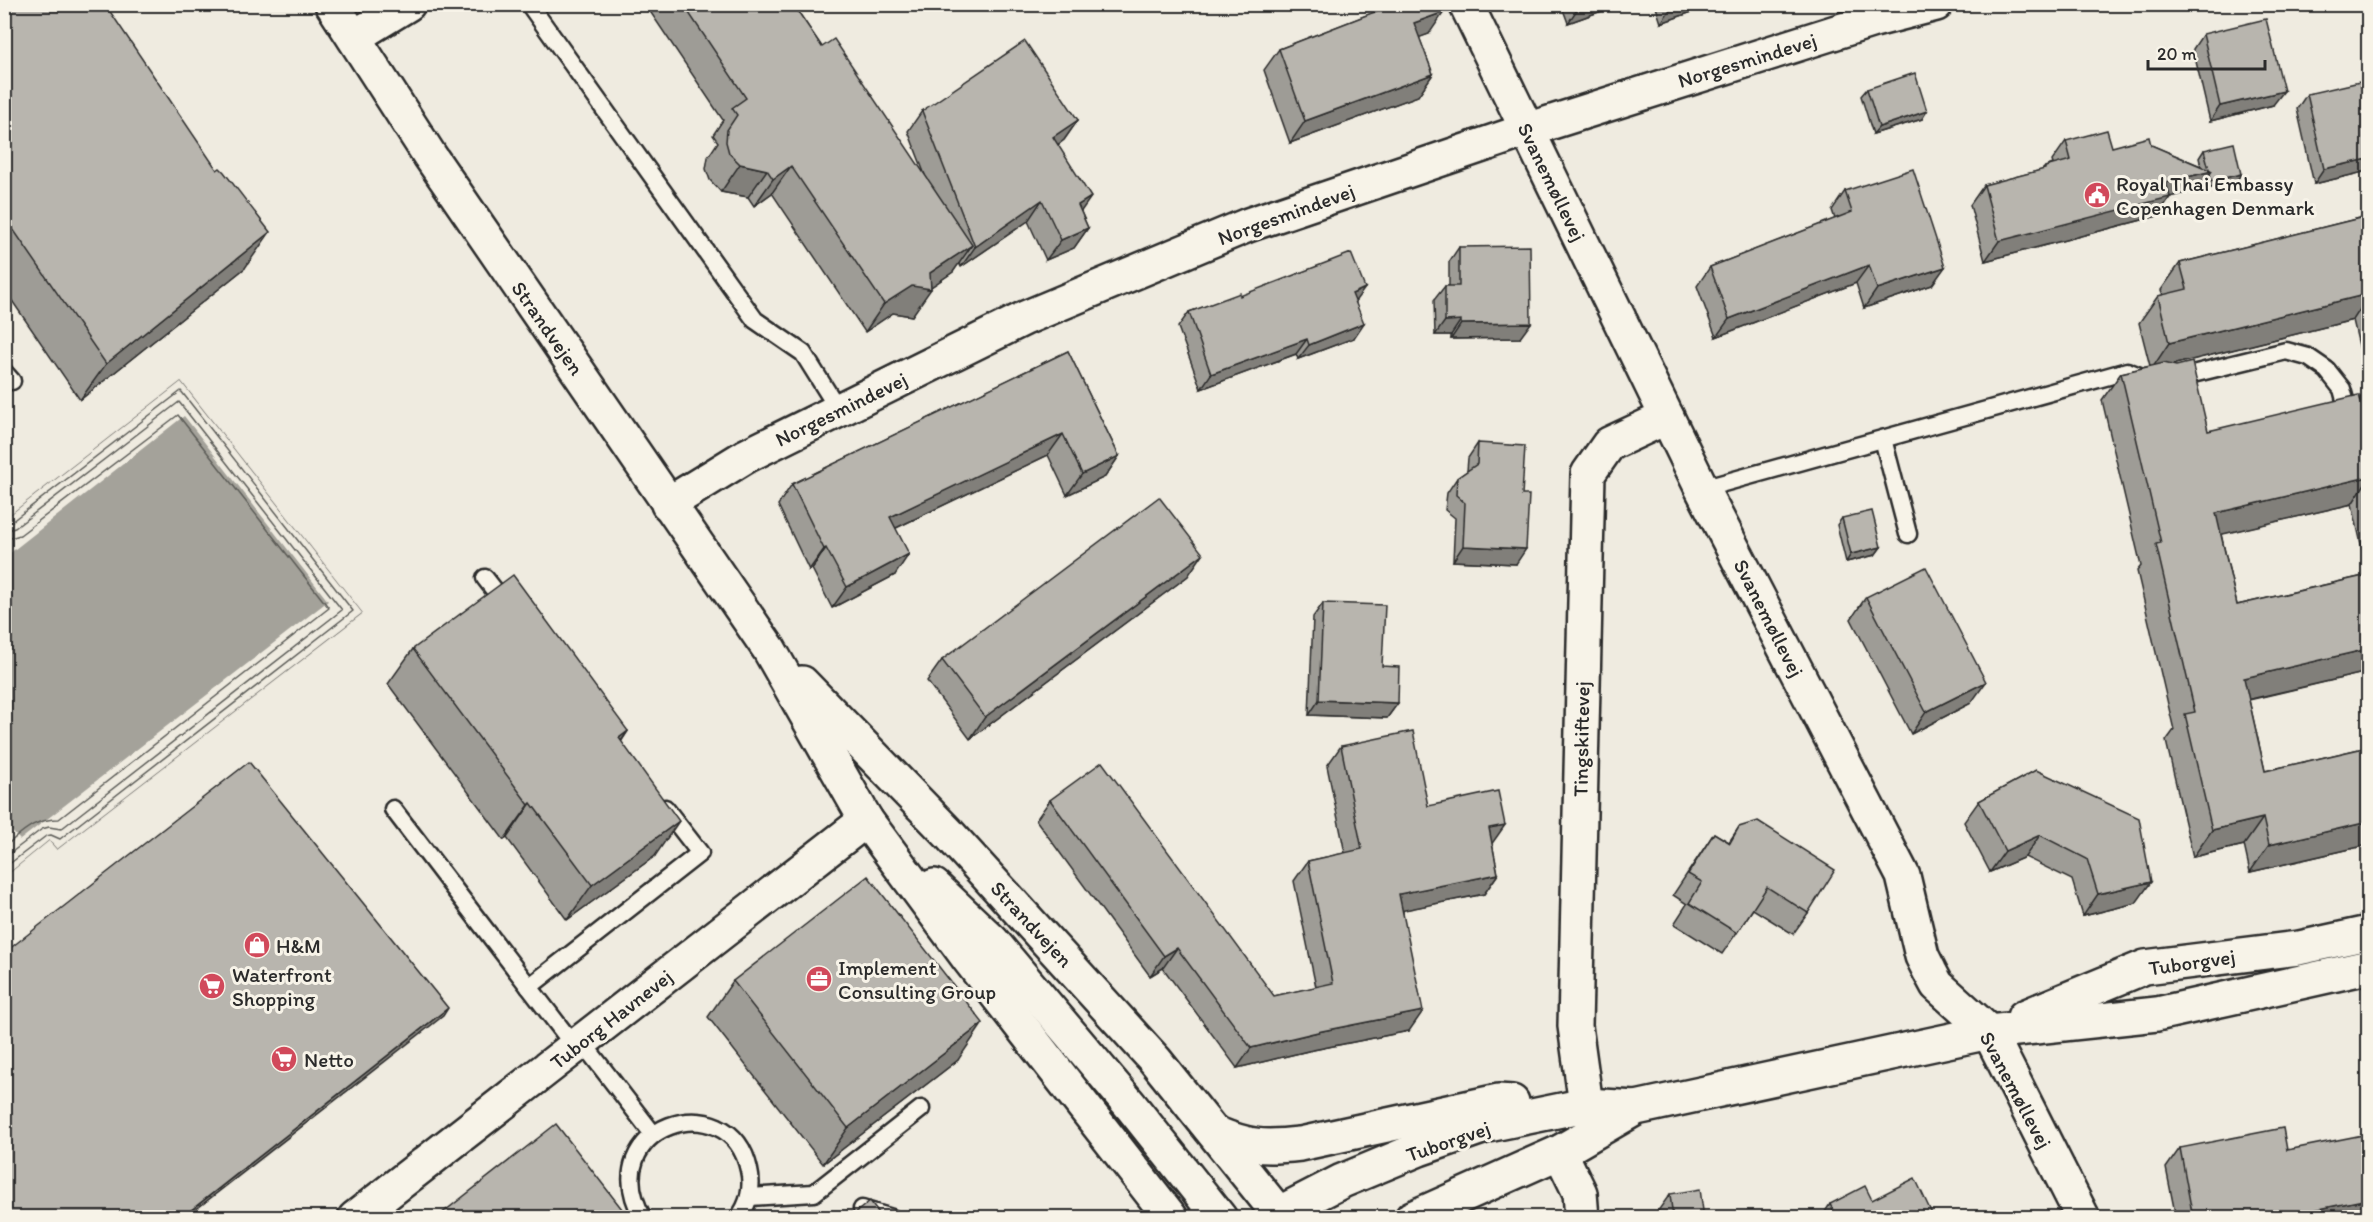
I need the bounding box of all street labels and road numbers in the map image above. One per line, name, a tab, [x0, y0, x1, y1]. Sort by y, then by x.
street label: Norgesmindevej	[1675, 27, 1819, 93]
street label: Svanemøllevej	[1513, 119, 1591, 245]
street label: Norgesmindevej	[1214, 178, 1358, 250]
street label: Strandvejen	[507, 276, 590, 380]
street label: Norgesmindevej	[771, 366, 911, 452]
street label: Svanemøllevej	[1729, 555, 1809, 681]
street label: Tingskiftevej	[1567, 681, 1595, 797]
street label: Strandvejen	[986, 876, 1078, 972]
street label: Tuborgvej	[2147, 944, 2237, 980]
street label: Tuborg Havnevej	[545, 964, 677, 1074]
street label: Svanemøllevej	[1975, 1027, 2057, 1153]
street label: Tuborgvej	[1403, 1115, 1493, 1167]

